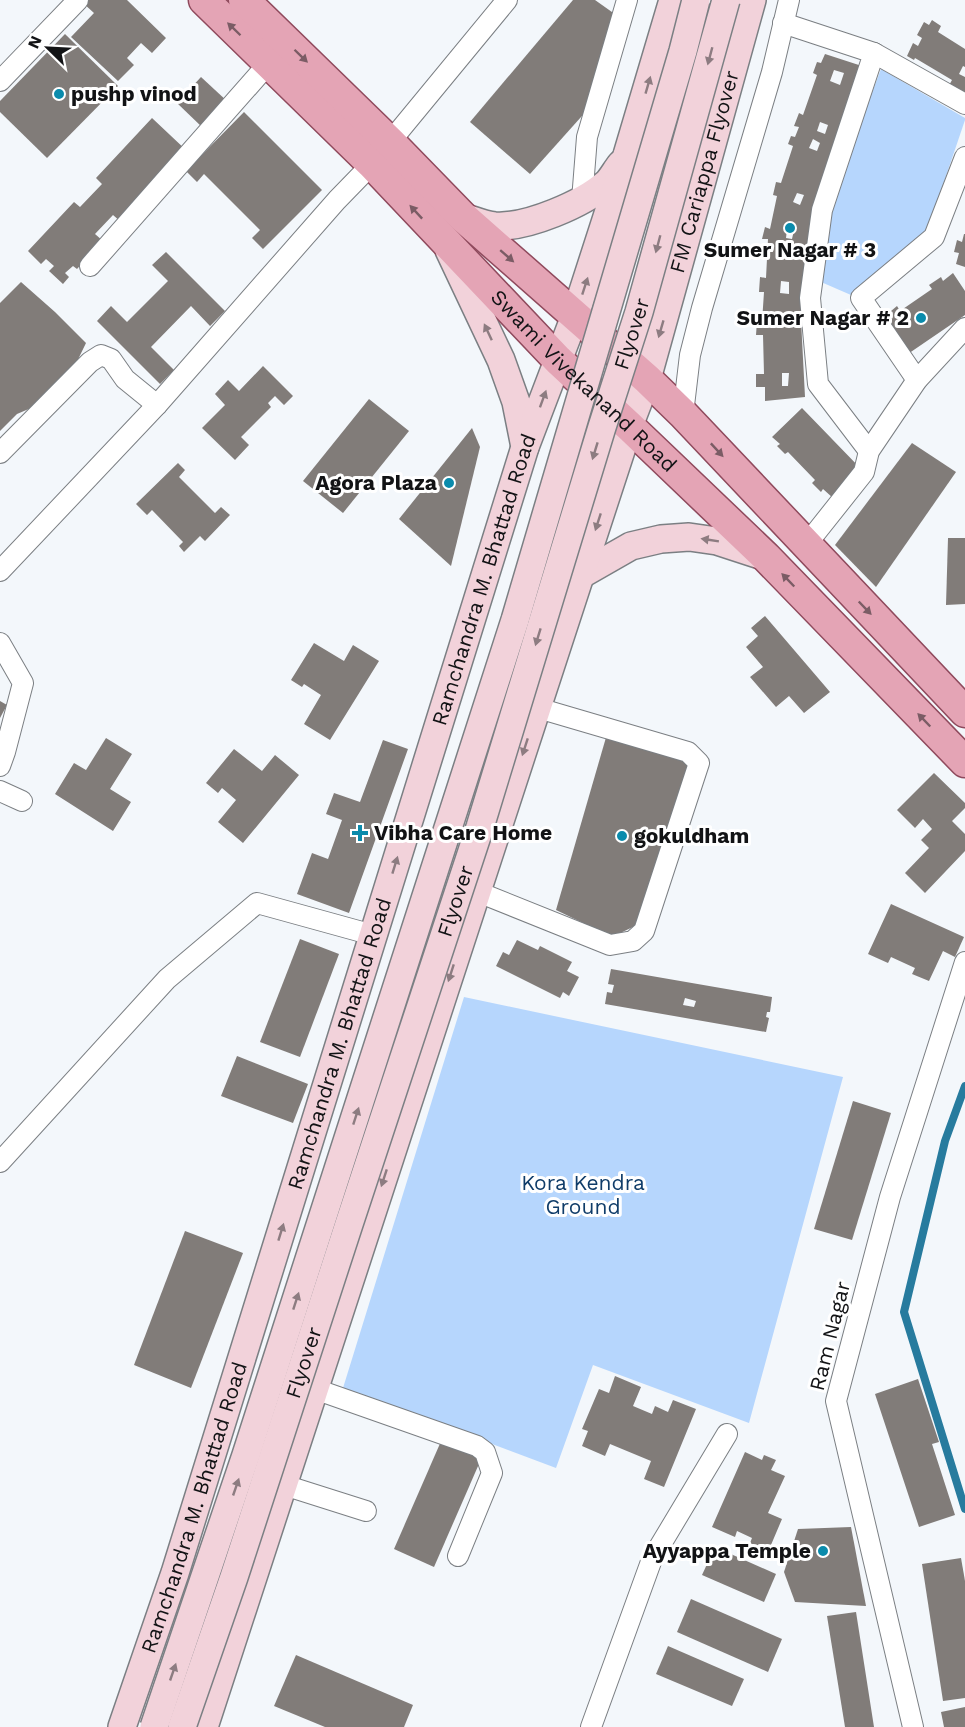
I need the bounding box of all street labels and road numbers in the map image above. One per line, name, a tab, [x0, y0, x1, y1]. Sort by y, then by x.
street label: FM Cariappa Flyover	[664, 67, 744, 276]
street label: Swami Vivekanand Road	[486, 284, 682, 477]
street label: Flyover	[608, 295, 654, 373]
street label: Ramchandra M. Bhattad Road	[426, 430, 541, 729]
street label: Flyover	[432, 862, 479, 940]
street label: Ramchandra M. Bhattad Road	[282, 895, 396, 1193]
street label: Ram Nagar	[804, 1278, 855, 1393]
street label: Flyover	[280, 1323, 327, 1402]
street label: Ramchandra M. Bhattad Road	[135, 1359, 252, 1656]

